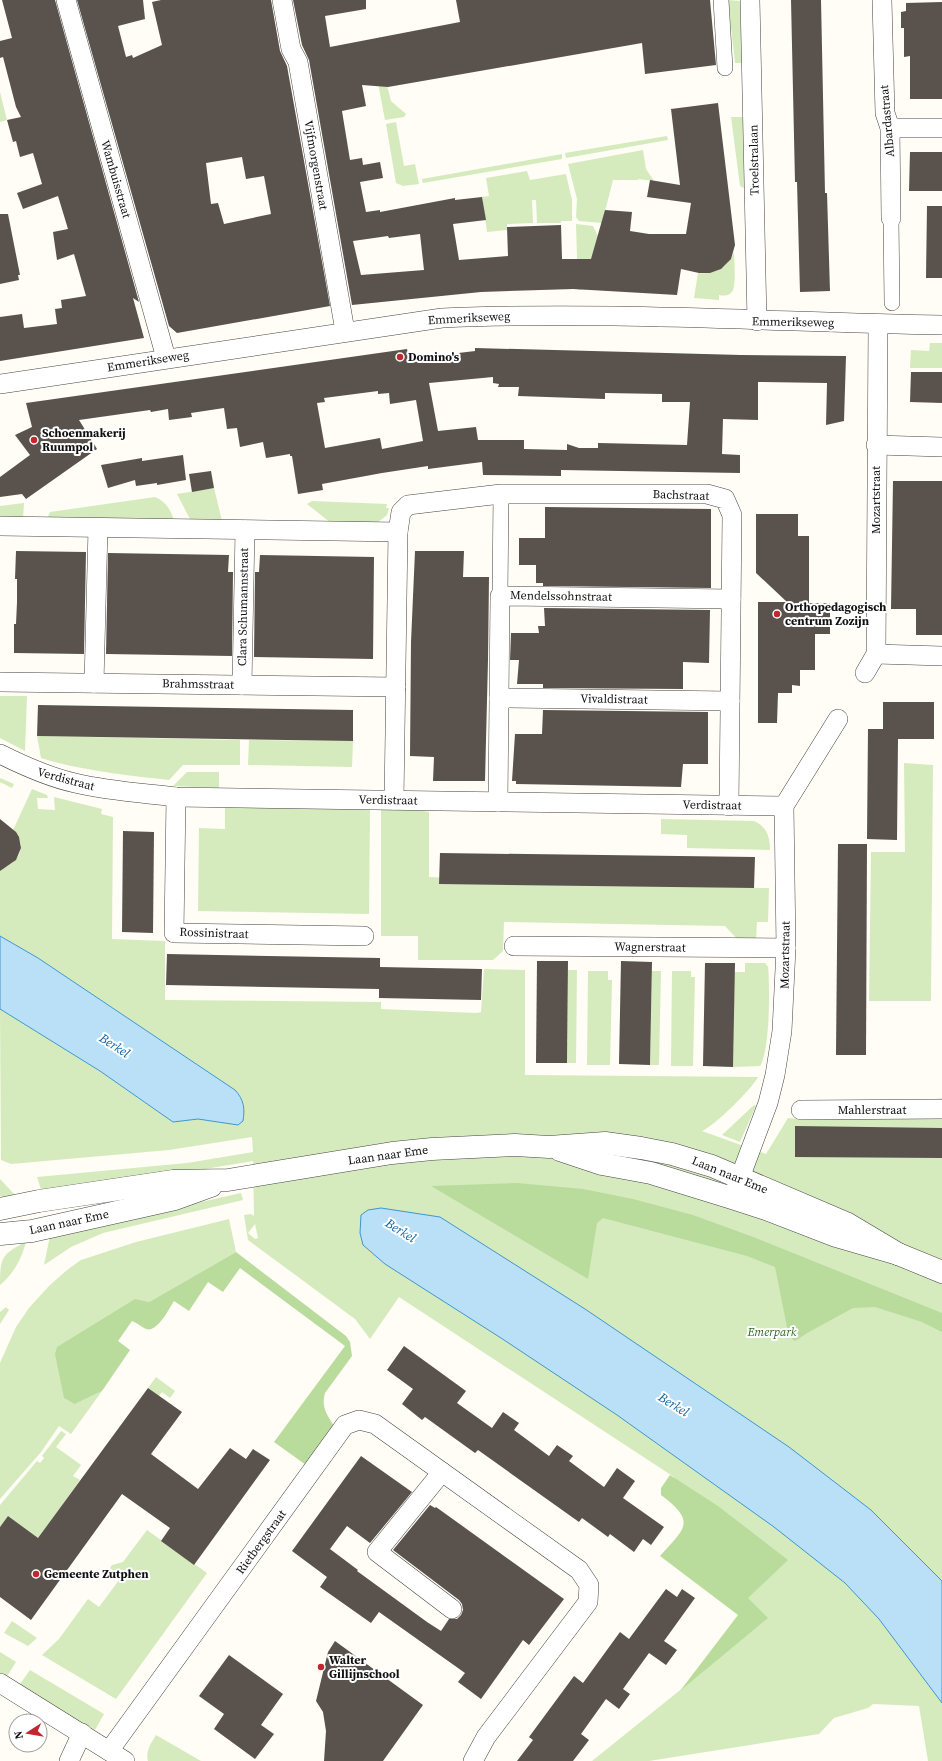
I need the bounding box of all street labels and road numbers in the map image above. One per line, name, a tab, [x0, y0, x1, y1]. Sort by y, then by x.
street label: Albardastraat	[876, 84, 898, 158]
street label: Vijfmorgenstraat	[300, 119, 332, 211]
street label: Troelstralaan	[745, 124, 763, 196]
street label: Wambuisstraat	[97, 138, 135, 220]
street label: Emmerikseweg	[427, 308, 511, 328]
street label: Emmerikseweg	[752, 313, 834, 331]
street label: Emmerikseweg	[106, 347, 190, 375]
street label: Mozartstraat	[868, 466, 884, 534]
street label: Bachstraat	[652, 486, 710, 504]
street label: Clara Schumannstraat	[234, 548, 252, 666]
street label: Mendelssohnstraat	[510, 587, 612, 605]
street label: Brahmsstraat	[162, 675, 234, 693]
street label: Vivaldistraat	[580, 690, 648, 708]
street label: Verdistraat	[35, 764, 97, 794]
street label: Verdistraat	[358, 791, 418, 809]
street label: Verdistraat	[682, 796, 742, 814]
street label: Mozartstraat	[776, 921, 794, 989]
street label: Rossinistraat	[179, 924, 249, 942]
street label: Wagnerstraat	[614, 938, 686, 956]
street label: Mahlerstraat	[838, 1102, 906, 1118]
street label: Laan naar Eme	[347, 1141, 429, 1169]
street label: Laan naar Eme	[690, 1152, 770, 1198]
street label: Laan naar Eme	[28, 1206, 110, 1238]
street label: Rietbergstraat	[232, 1507, 290, 1577]

